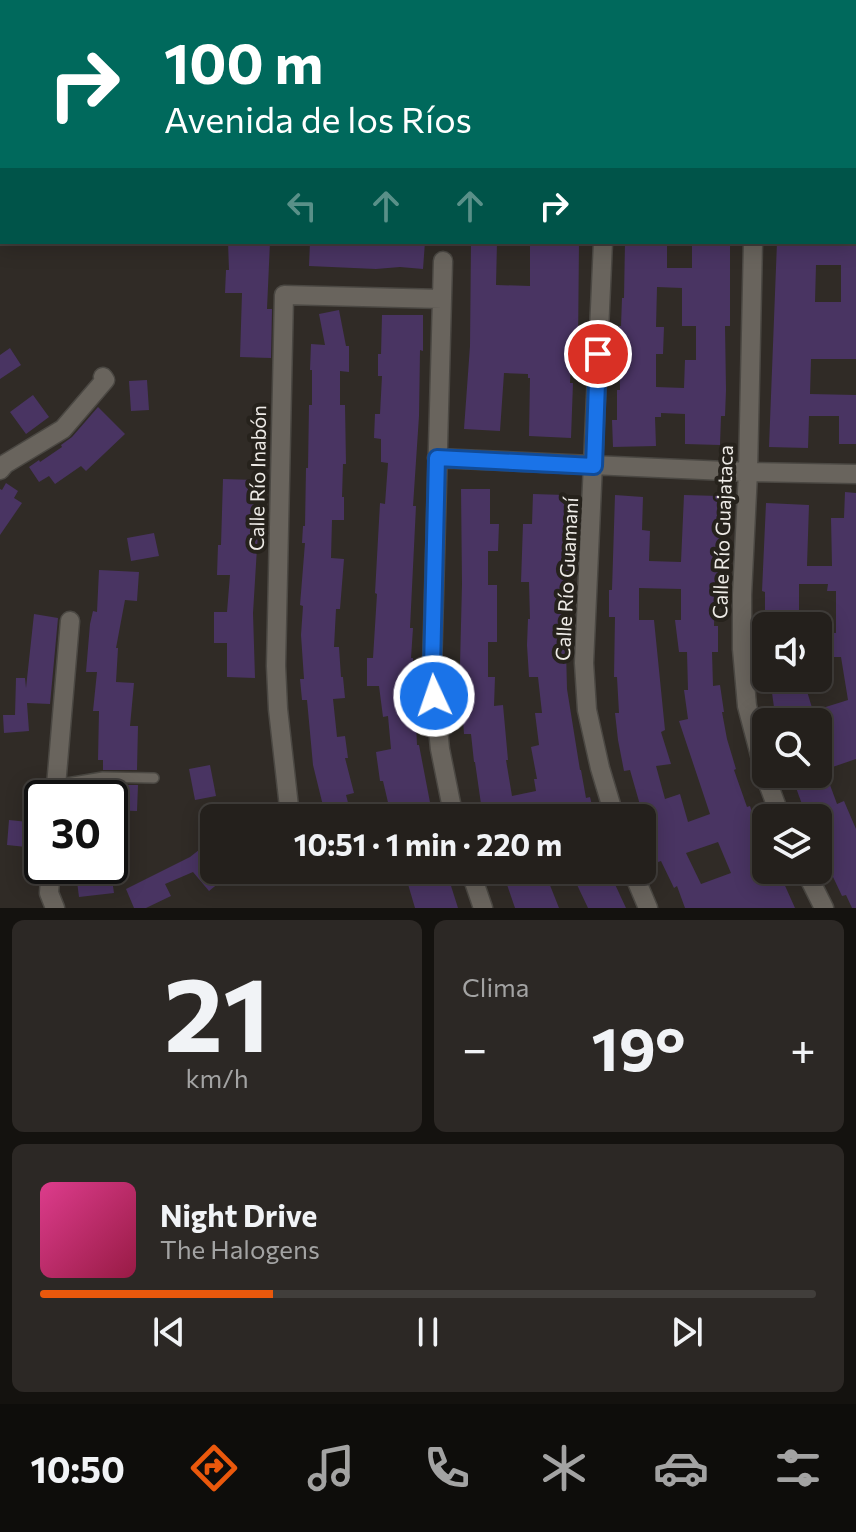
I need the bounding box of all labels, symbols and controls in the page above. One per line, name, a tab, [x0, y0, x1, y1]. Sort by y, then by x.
text: 100 m	[164, 27, 323, 96]
icon: right	[32, 32, 136, 136]
text: Avenida de los Ríos	[164, 96, 472, 140]
icon: left	[280, 184, 324, 228]
icon: ahead	[364, 184, 408, 228]
icon: ahead	[448, 184, 492, 228]
icon: right	[532, 184, 576, 228]
pin	[564, 320, 632, 388]
icon: arrive	[576, 332, 620, 376]
street label: Calle Río Inabón	[244, 405, 270, 551]
street label: Calle Río Guajataca	[707, 445, 737, 619]
street label: Calle Río Guamaní	[550, 496, 582, 661]
map controls	[752, 612, 832, 884]
button: sound	[752, 612, 832, 692]
position arrow	[392, 654, 476, 738]
button: search	[752, 708, 832, 788]
speed limit sign: 30	[24, 780, 128, 884]
button: layers	[752, 804, 832, 884]
text: 10:51 · 1 min · 220 m	[294, 825, 562, 862]
text: 21	[164, 946, 270, 1073]
text: Clima	[462, 971, 529, 1002]
text: 19°	[591, 1010, 686, 1083]
text: −	[462, 1020, 487, 1074]
text: +	[790, 1020, 816, 1074]
text: km/h	[185, 1062, 249, 1093]
text: Night Drive	[160, 1196, 317, 1233]
text: The Halogens	[160, 1233, 320, 1264]
icon: previous	[147, 1310, 191, 1354]
icon: pause	[406, 1310, 450, 1354]
icon: next	[665, 1310, 709, 1354]
icon: directions	[186, 1440, 242, 1496]
icon: music	[303, 1440, 359, 1496]
icon: phone	[419, 1440, 475, 1496]
icon: climate	[536, 1440, 592, 1496]
icon: car	[653, 1440, 709, 1496]
icon: filters	[770, 1440, 826, 1496]
text: 10:50	[30, 1446, 125, 1490]

